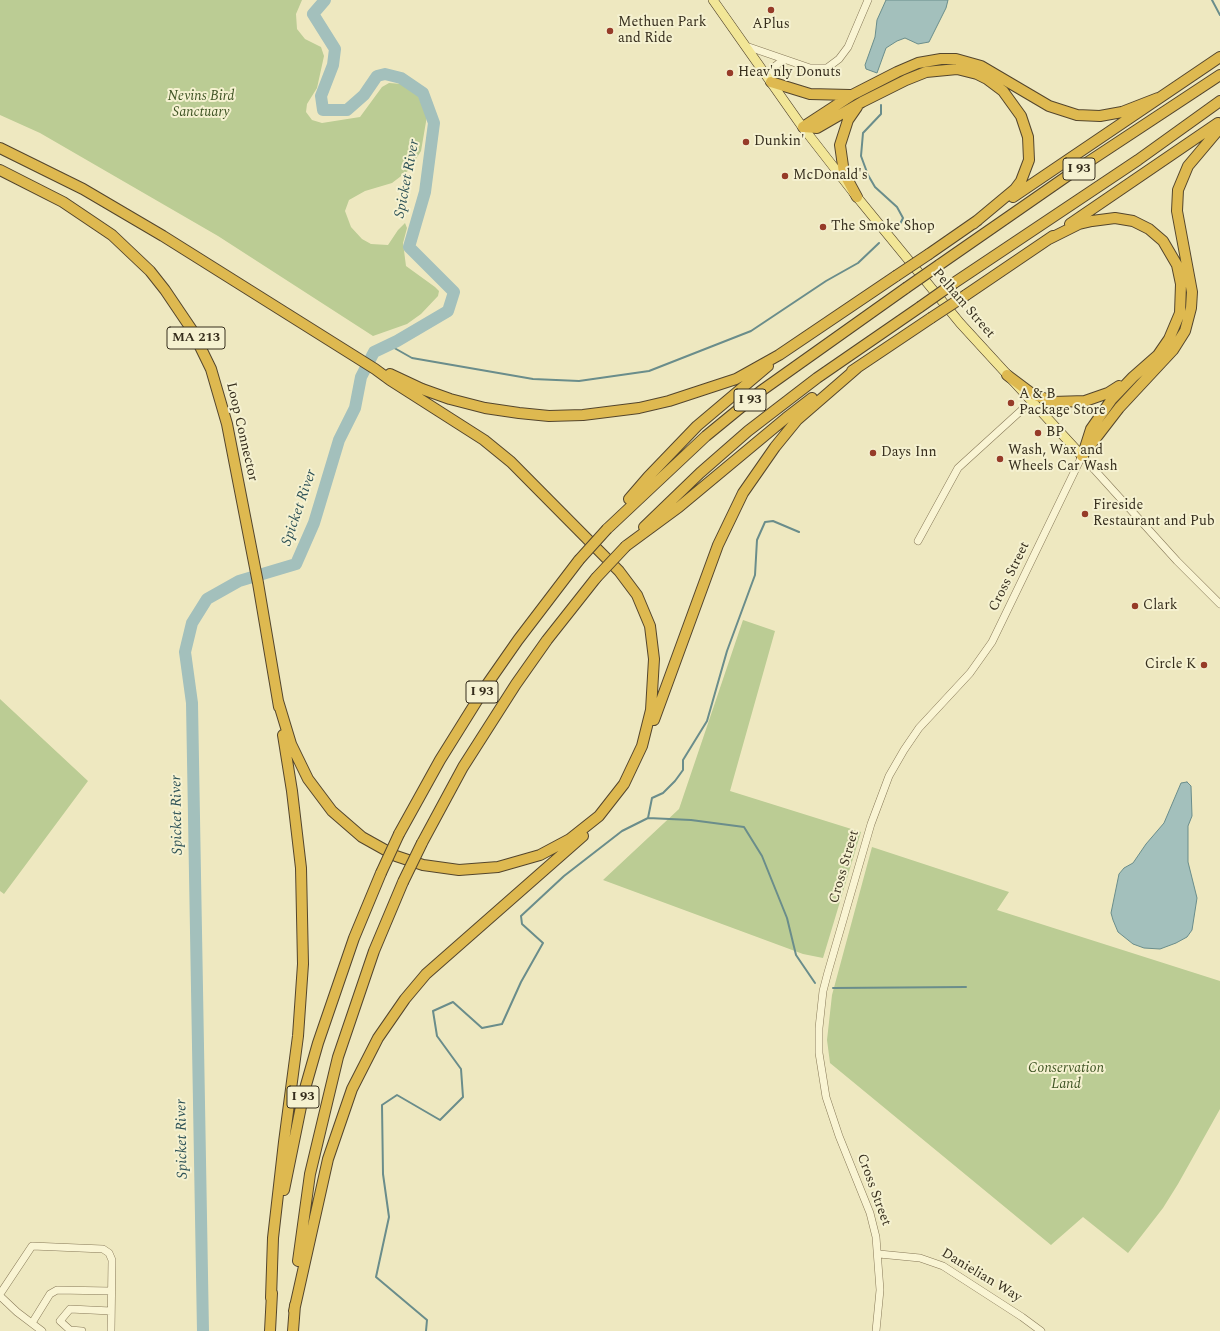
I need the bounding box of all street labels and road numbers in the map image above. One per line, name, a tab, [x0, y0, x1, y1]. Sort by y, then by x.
road number: I 93	[1063, 158, 1095, 180]
street label: Pelham Street	[928, 266, 998, 342]
road number: MA 213	[167, 327, 225, 349]
street label: Loop Connector	[221, 381, 261, 483]
road number: I 93	[734, 389, 766, 411]
street label: Cross Street	[986, 539, 1034, 615]
road number: I 93	[466, 681, 498, 703]
street label: Cross Street	[827, 828, 863, 906]
road number: I 93	[287, 1086, 319, 1108]
street label: Cross Street	[852, 1152, 894, 1228]
street label: Danielian Way	[938, 1245, 1024, 1307]

